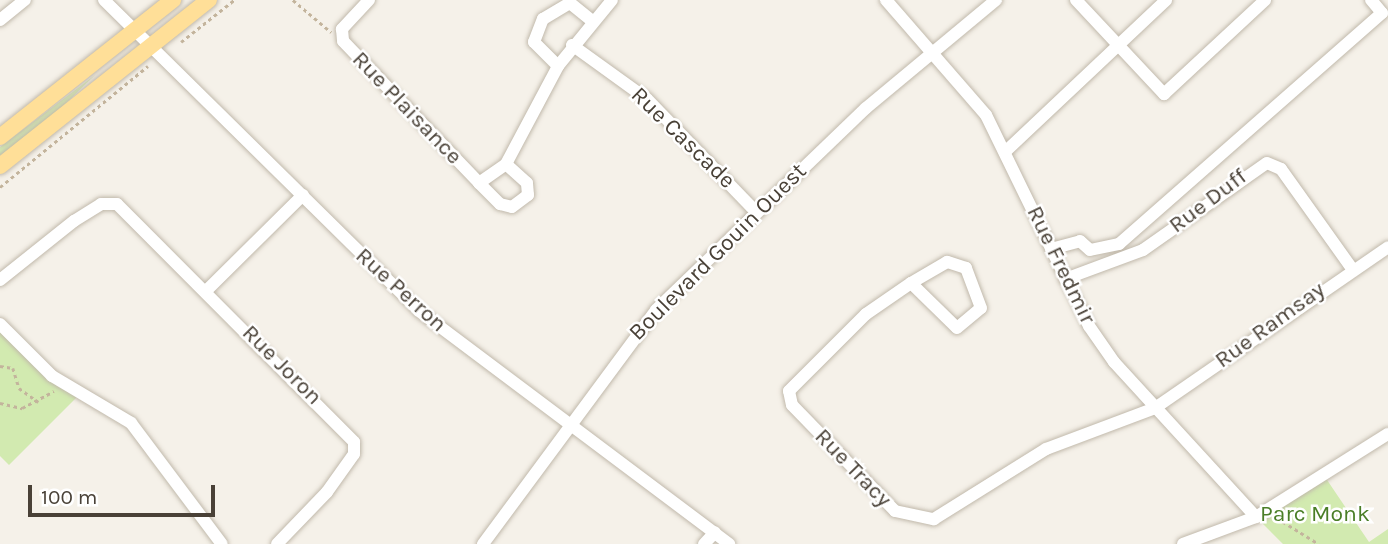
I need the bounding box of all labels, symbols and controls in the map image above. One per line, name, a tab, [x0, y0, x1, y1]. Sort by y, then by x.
street label: Rue Plaisance	[346, 46, 468, 170]
street label: Rue Cascade	[625, 81, 741, 195]
street label: Boulevard Gouin Ouest	[624, 158, 812, 346]
street label: Rue Duff	[1164, 163, 1252, 239]
street label: Rue Fredmir	[1021, 202, 1101, 328]
street label: Rue Perron	[350, 242, 452, 338]
street label: Rue Ramsay	[1210, 276, 1330, 374]
street label: Rue Joron	[236, 319, 328, 411]
street label: Rue Tracy	[809, 423, 897, 513]
scale bar	[32, 470, 219, 514]
text: 100 m	[41, 485, 98, 509]
park label: Parc Monk	[1260, 500, 1370, 528]

